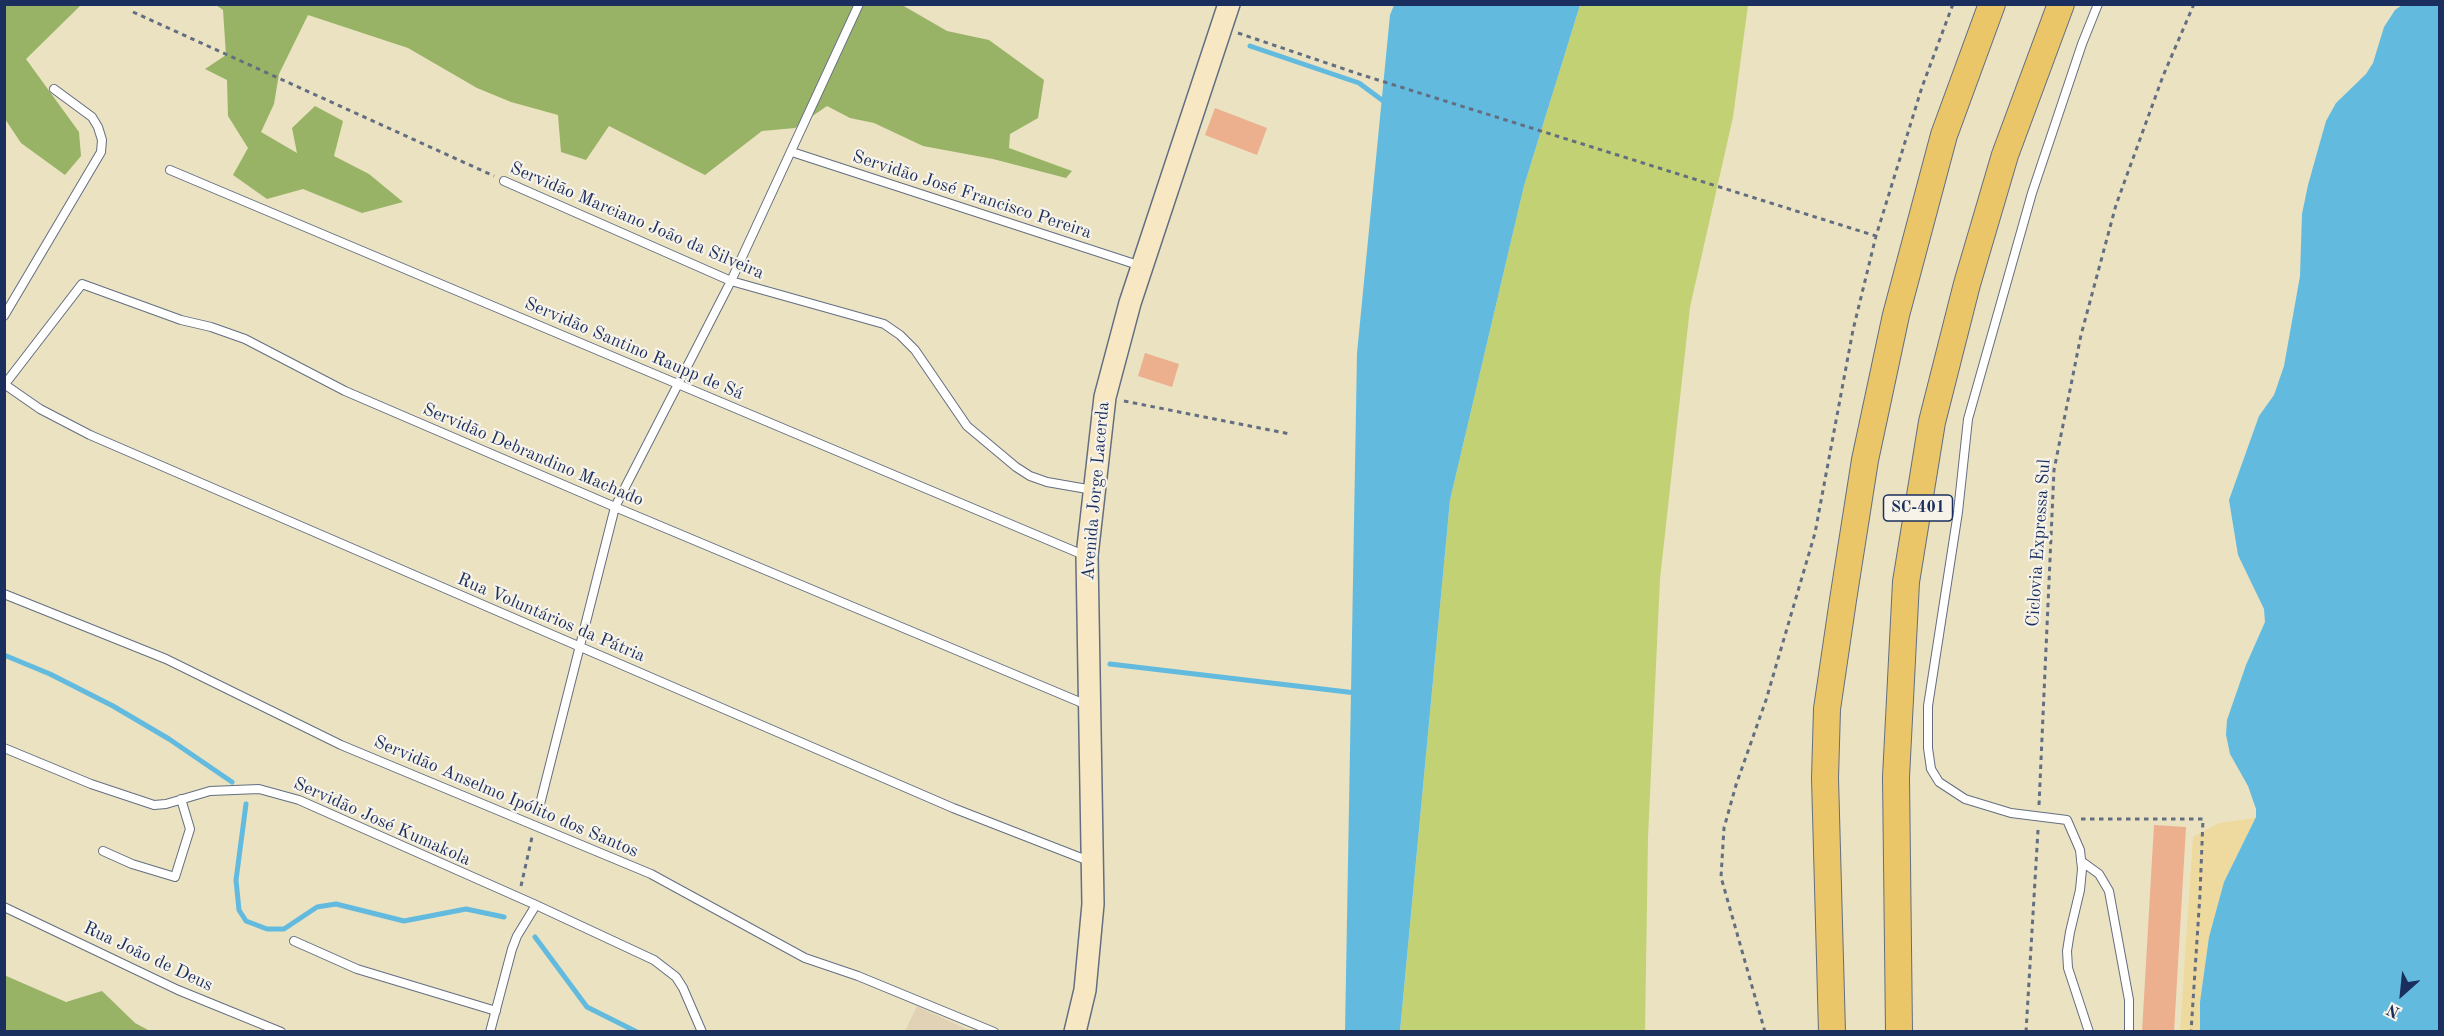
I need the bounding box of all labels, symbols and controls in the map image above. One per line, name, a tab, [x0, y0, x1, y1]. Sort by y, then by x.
street label: Servidão José Francisco Pereira	[850, 146, 1094, 244]
street label: Servidão Marciano João da Silveira	[507, 158, 767, 284]
street label: Servidão Santino Raupp de Sá	[521, 293, 747, 405]
street label: Servidão Debrandino Machado	[419, 399, 647, 511]
street label: Avenida Jorge Lacerda	[1077, 401, 1115, 581]
street label: Ciclovia Expressa Sul	[2022, 458, 2056, 628]
road number: SC-401	[1884, 495, 1952, 521]
street label: Rua Voluntários da Pátria	[454, 569, 648, 667]
street label: Servidão Anselmo Ipólito dos Santos	[370, 731, 642, 863]
street label: Servidão José Kumakola	[290, 773, 474, 871]
street label: Rua João de Deus	[80, 918, 216, 996]
north arrow	[2372, 964, 2432, 1024]
text: N	[2385, 1000, 2403, 1020]

